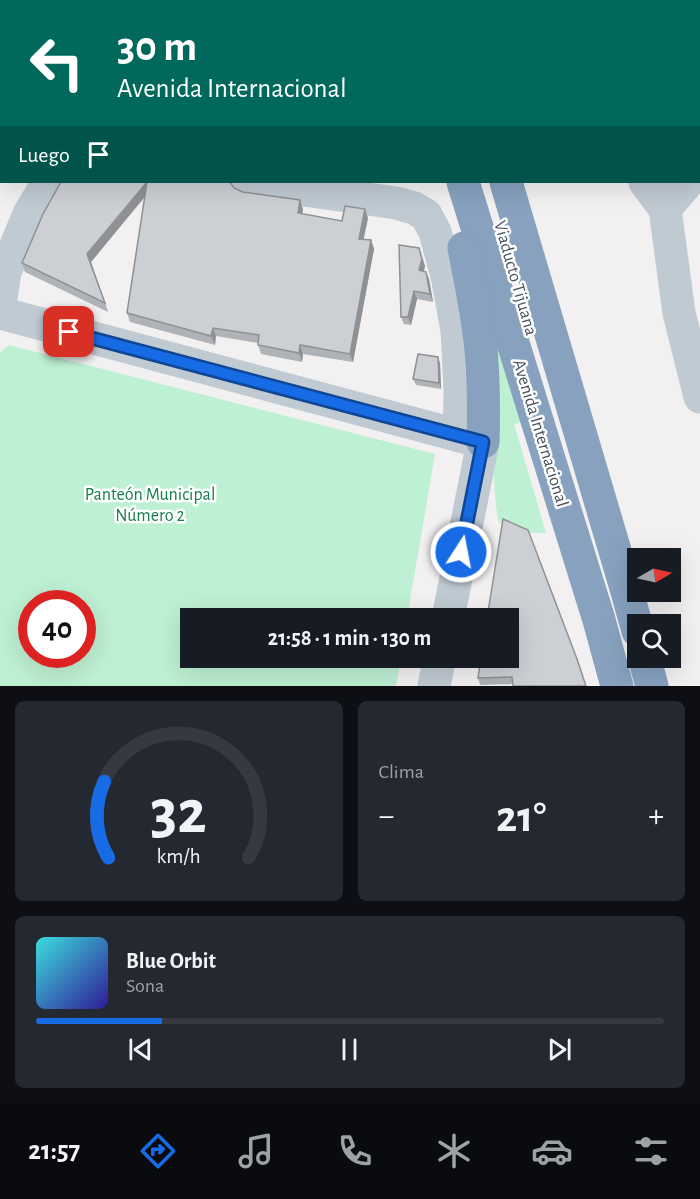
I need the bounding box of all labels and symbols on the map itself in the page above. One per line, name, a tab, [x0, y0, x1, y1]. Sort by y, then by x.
street label: Viaducto Tijuana	[490, 219, 540, 338]
pin	[43, 306, 94, 357]
street label: Avenida Internacional	[509, 357, 571, 509]
park label: Panteón Municipal Número 2	[85, 486, 215, 525]
position arrow	[429, 520, 493, 584]
north arrow	[627, 548, 681, 602]
speed limit sign: 40	[18, 590, 96, 668]

